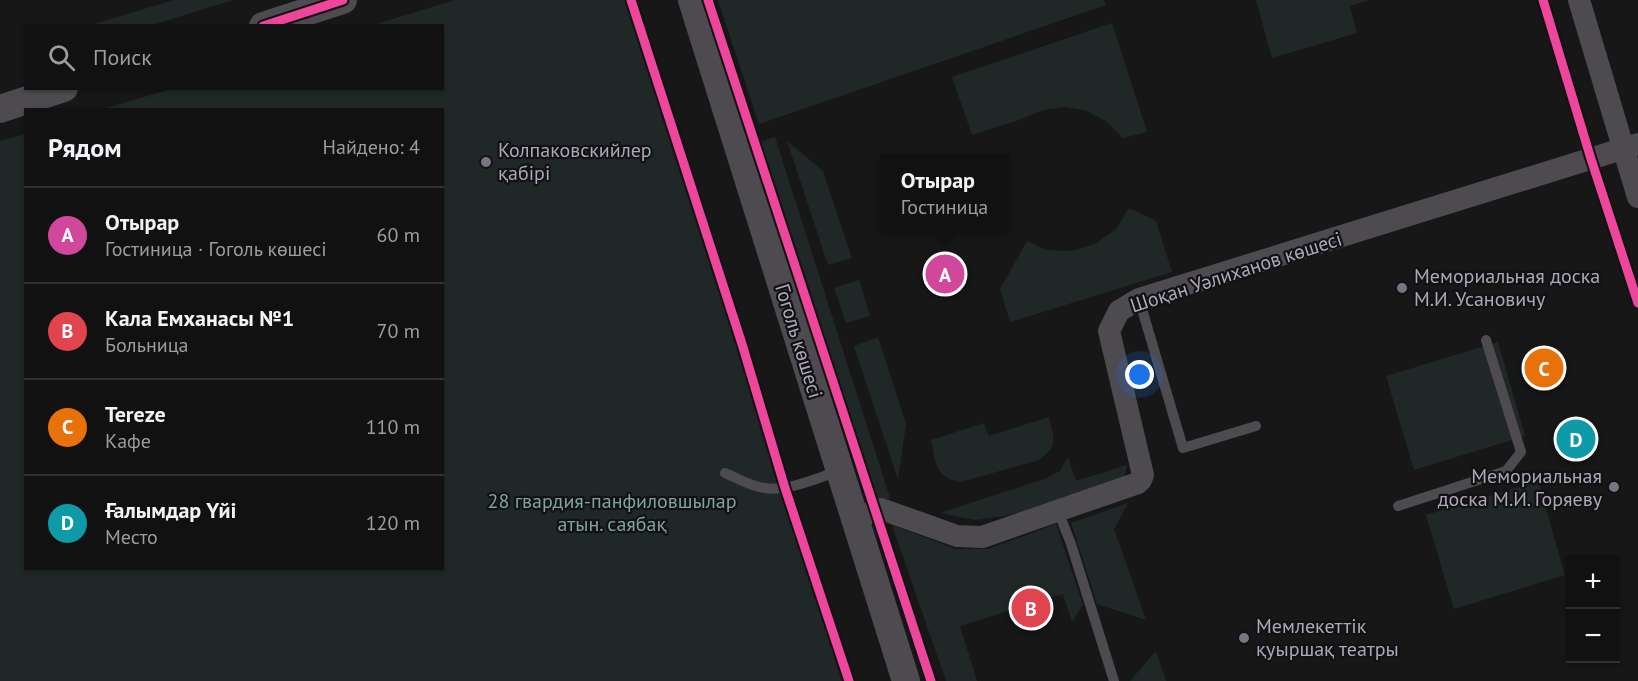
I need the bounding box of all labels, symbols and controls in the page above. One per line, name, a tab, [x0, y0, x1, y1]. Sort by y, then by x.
search box	[24, 24, 444, 90]
icon: search	[45, 41, 78, 74]
text: Поиск	[93, 43, 152, 71]
text: Рядом	[48, 131, 122, 164]
text: Найдено: 4	[323, 134, 420, 160]
place label: Колпаковскийлер қабірі	[498, 137, 652, 186]
popup	[880, 154, 1009, 232]
marker: Колпаковскийлер қабірі	[479, 155, 493, 169]
text: Отырар	[901, 166, 975, 194]
text: Гостиница	[901, 194, 988, 220]
text: Отырар	[105, 208, 179, 236]
text: A	[61, 222, 74, 248]
text: 60 m	[377, 222, 420, 248]
street label: Шоқан Уәлиханов көшесі	[1127, 225, 1345, 319]
text: Гостиница · Гоголь көшесі	[105, 236, 327, 262]
pin: A	[926, 252, 964, 296]
place label: Мемориальная доска М.И. Усановичу	[1414, 263, 1600, 312]
street label: Гоголь көшесі	[769, 281, 829, 401]
marker: Мемориальная доска М.И. Усановичу	[1395, 281, 1409, 295]
text: Кала Eмханасы №1	[105, 304, 294, 332]
text: B	[62, 318, 73, 344]
text: 70 m	[377, 318, 420, 344]
text: Больница	[105, 332, 189, 358]
pin: C	[1524, 346, 1564, 391]
your location	[1125, 360, 1154, 389]
text: Tereze	[105, 400, 166, 428]
text: C	[62, 414, 73, 440]
text: 110 m	[366, 414, 420, 440]
pin: D	[1556, 416, 1596, 462]
text: Кафе	[105, 428, 151, 454]
place label: Мемориальная доска М.И. Горяеву	[1438, 463, 1603, 512]
marker: Мемориальная доска М.И. Горяеву	[1607, 480, 1621, 494]
park label: 28 гвардия-панфиловшылар атын. саябақ	[488, 488, 736, 537]
text: Ғалымдар Үйі	[105, 496, 236, 524]
text: D	[61, 510, 74, 536]
text: 120 m	[366, 510, 420, 536]
text: Место	[105, 524, 158, 550]
map controls	[1566, 555, 1620, 663]
button: +	[1566, 555, 1620, 609]
pin: B	[1012, 586, 1050, 630]
button: −	[1566, 609, 1620, 663]
place label: Мемлекеттік қуыршақ театры	[1256, 613, 1399, 662]
marker: Мемлекеттік қуыршақ театры	[1237, 631, 1251, 645]

